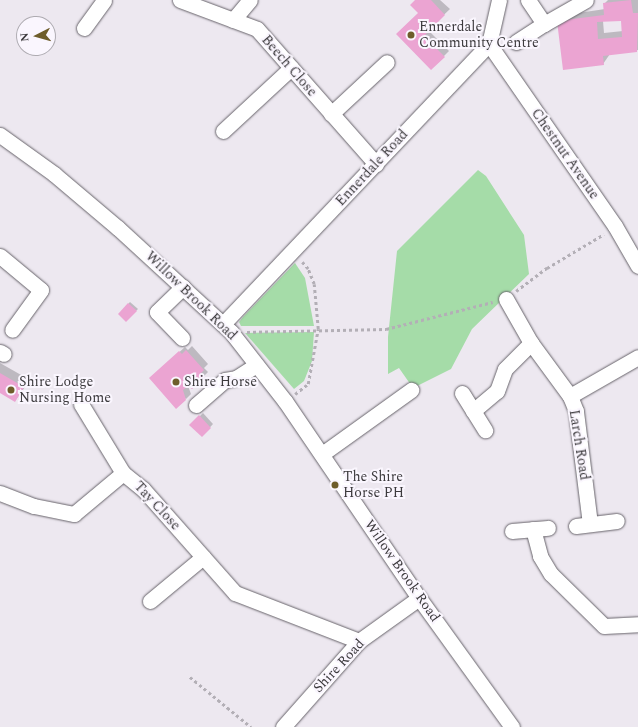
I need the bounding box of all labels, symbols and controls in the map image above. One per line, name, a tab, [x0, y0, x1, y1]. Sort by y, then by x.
north arrow	[16, 16, 56, 56]
place label: Ennerdale Community Centre	[419, 19, 539, 52]
marker: Ennerdale Community Centre	[406, 30, 416, 40]
text: N	[16, 32, 33, 43]
street label: Beech Close	[258, 32, 320, 100]
street label: Chestnut Avenue	[528, 105, 602, 203]
street label: Ennerdale Road	[332, 126, 412, 210]
street label: Willow Brook Road	[142, 248, 240, 344]
place label: Shire Lodge Nursing Home	[19, 374, 111, 406]
place label: Shire Horse	[184, 374, 257, 390]
marker: Shire Horse	[171, 377, 181, 387]
marker: Shire Lodge Nursing Home	[6, 385, 16, 395]
street label: Larch Road	[565, 409, 593, 481]
place label: The Shire Horse PH	[343, 469, 404, 502]
street label: Tay Close	[130, 478, 184, 534]
marker: The Shire Horse PH	[330, 480, 340, 490]
street label: Willow Brook Road	[361, 517, 443, 625]
street label: Shire Road	[310, 636, 368, 696]

